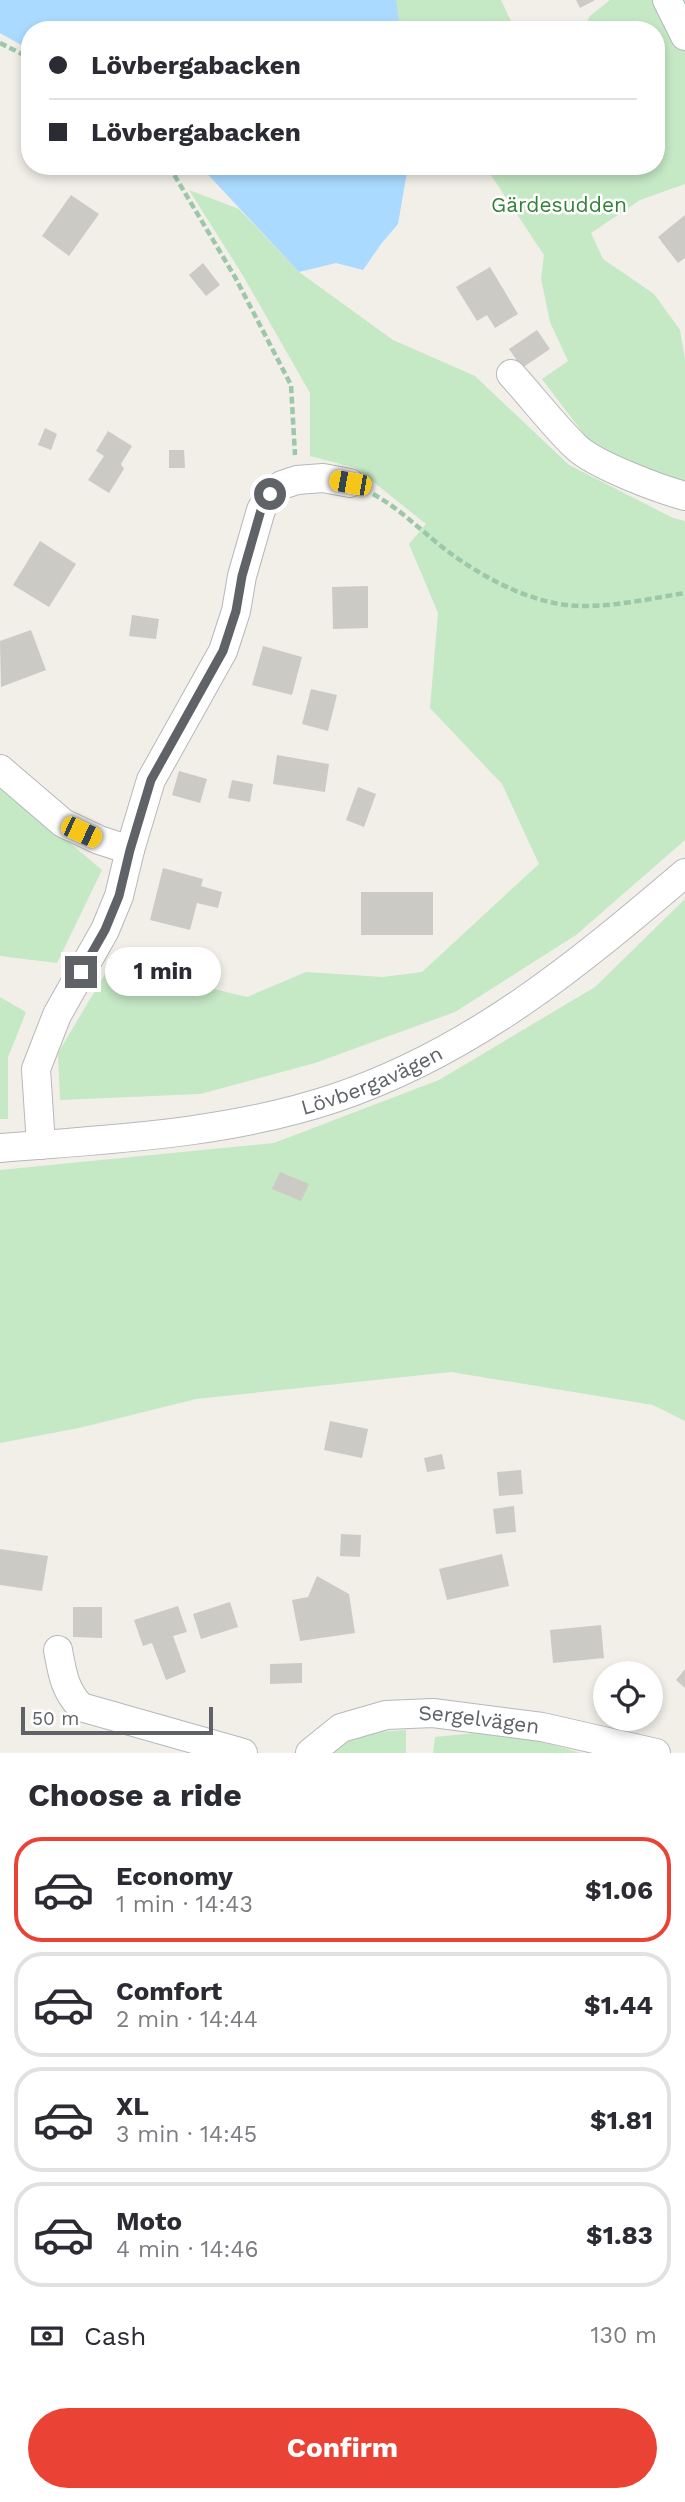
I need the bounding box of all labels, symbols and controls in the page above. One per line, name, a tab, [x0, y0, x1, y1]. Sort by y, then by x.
text: Lövbergabacken	[91, 50, 301, 80]
text: Lövbergabacken	[91, 117, 301, 147]
park label: Gärdesudden	[491, 192, 627, 217]
car	[328, 469, 373, 497]
route start	[254, 478, 286, 510]
car	[58, 814, 105, 850]
callout: 1 min	[106, 948, 221, 996]
route end	[65, 956, 97, 988]
text: 1 min	[133, 958, 193, 985]
street label: Lövbergavägen	[298, 1040, 447, 1120]
map controls	[593, 1661, 663, 1731]
button: locate	[593, 1661, 663, 1731]
street label: Sergelvägen	[418, 1700, 541, 1739]
scale bar	[21, 1704, 214, 1736]
text: 50 m	[32, 1707, 79, 1730]
text: Choose a ride	[28, 1776, 242, 1814]
icon: car	[32, 1858, 95, 1921]
text: Economy	[116, 1861, 233, 1891]
text: $1.06	[585, 1875, 653, 1905]
text: 1 min · 14:43	[116, 1891, 253, 1918]
icon: car	[32, 1973, 95, 2036]
text: Comfort	[116, 1976, 222, 2006]
text: $1.44	[584, 1990, 653, 2020]
text: 2 min · 14:44	[116, 2006, 258, 2033]
icon: car	[32, 2088, 95, 2151]
text: XL	[116, 2091, 149, 2121]
text: $1.81	[590, 2105, 653, 2135]
text: 3 min · 14:45	[116, 2121, 257, 2148]
icon: car	[32, 2203, 95, 2266]
text: Moto	[116, 2206, 182, 2236]
text: $1.83	[586, 2220, 653, 2250]
text: 4 min · 14:46	[116, 2236, 258, 2263]
icon: cash	[28, 2317, 66, 2355]
text: Cash	[84, 2321, 146, 2351]
text: 130 m	[591, 2322, 657, 2349]
button: Confirm	[28, 2408, 657, 2488]

